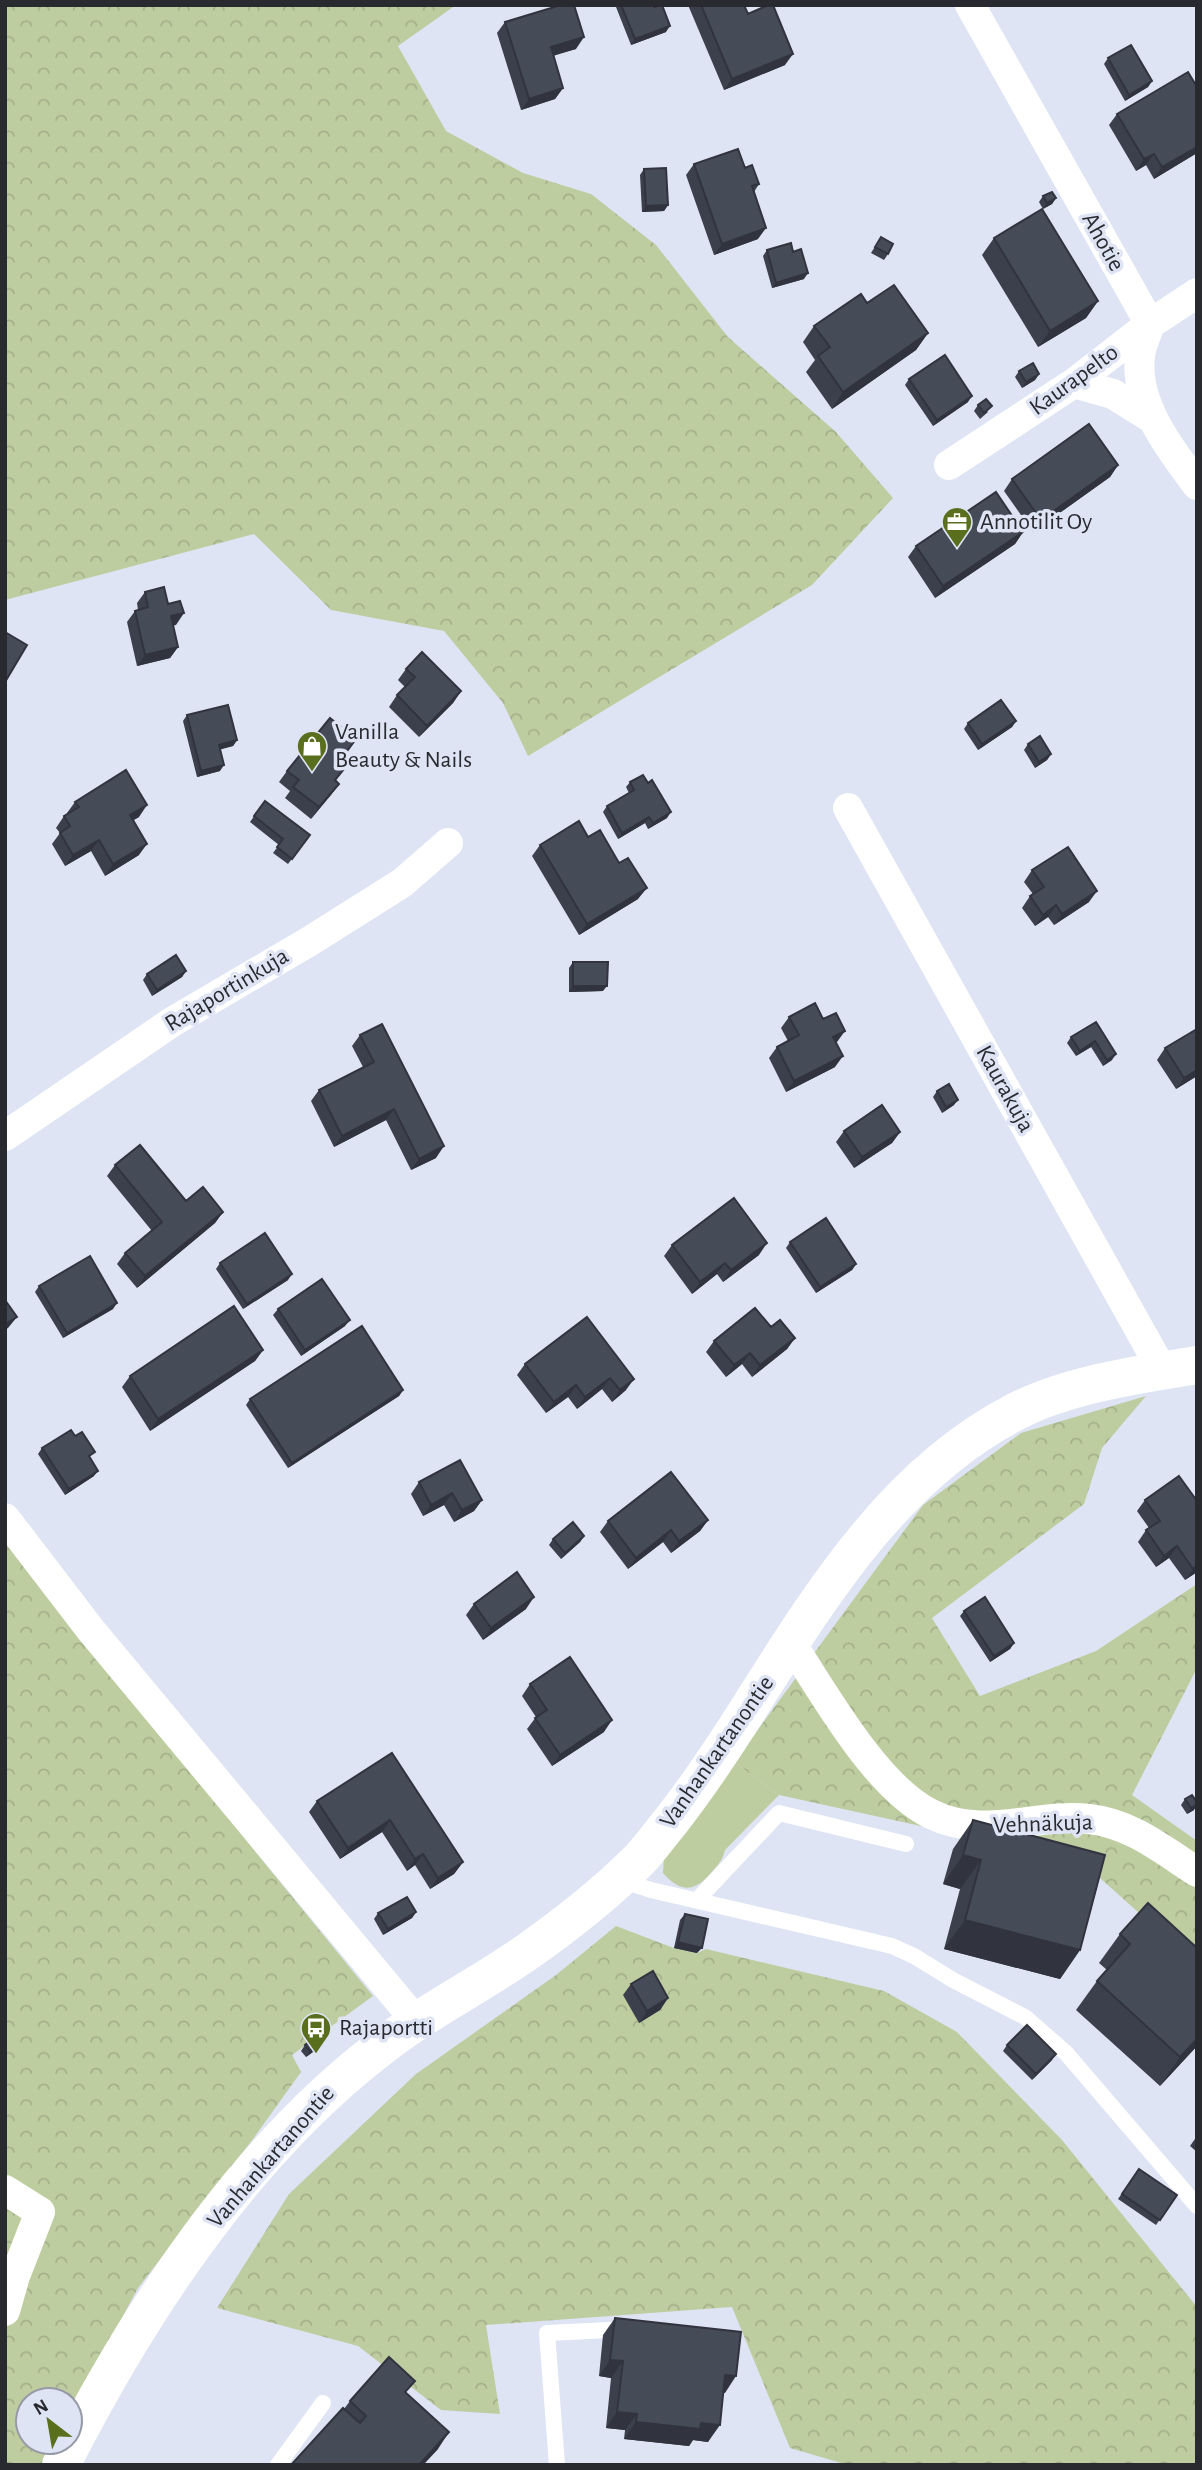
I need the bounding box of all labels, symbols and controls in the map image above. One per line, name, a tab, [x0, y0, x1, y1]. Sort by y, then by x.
street label: Ahotie	[1077, 209, 1129, 275]
street label: Kaurapelto	[1025, 340, 1123, 420]
office icon: Annotilit Oy	[940, 505, 974, 549]
place label: Annotilit Oy	[980, 510, 1092, 534]
place label: Vanilla Beauty & Nails	[335, 720, 472, 772]
shop icon: Vanilla Beauty & Nails	[295, 729, 329, 773]
street label: Rajaportinkuja	[161, 944, 293, 1036]
street label: Kaurakuja	[971, 1042, 1039, 1136]
street label: Vanhankartanontie	[656, 1672, 778, 1832]
street label: Vehnäkuja	[993, 1810, 1093, 1838]
bus stop icon: Rajaportti	[299, 2011, 333, 2055]
place label: Rajaportti	[339, 2016, 433, 2040]
street label: Vanhankartanontie	[203, 2081, 339, 2233]
north arrow	[14, 2386, 84, 2456]
text: N	[30, 2396, 52, 2419]

